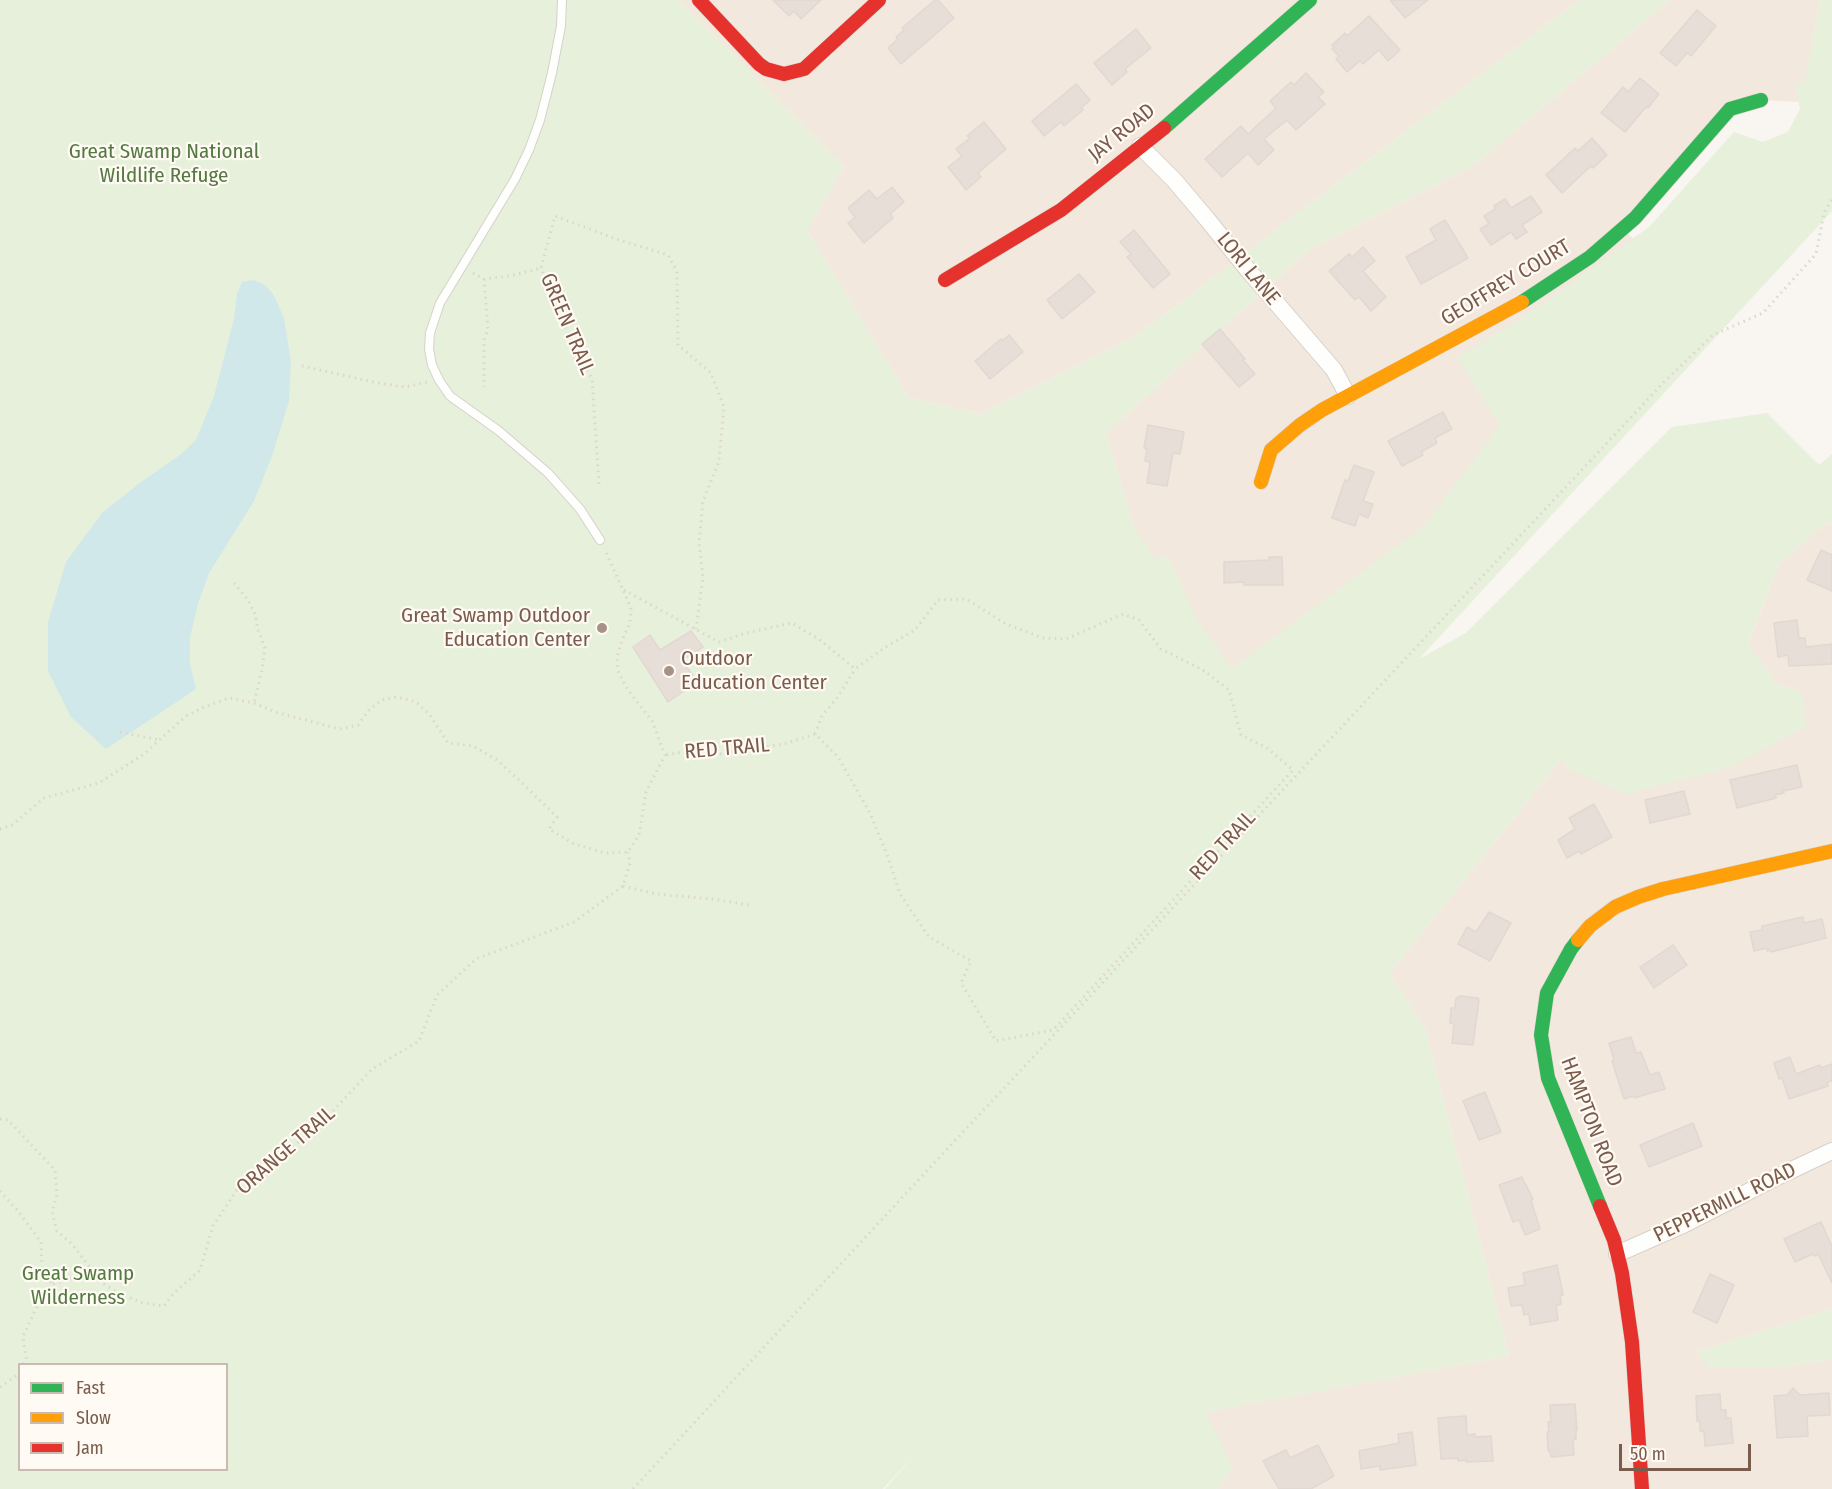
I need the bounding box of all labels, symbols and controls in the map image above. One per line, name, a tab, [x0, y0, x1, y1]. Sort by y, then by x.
street label: JAY ROAD	[1084, 98, 1160, 168]
park label: Great Swamp National Wildlife Refuge	[69, 139, 259, 189]
street label: LORI LANE	[1211, 228, 1285, 310]
street label: GEOFFREY COURT	[1437, 235, 1575, 331]
street label: GREEN TRAIL	[534, 269, 600, 379]
place label: Great Swamp Outdoor Education Center	[401, 603, 590, 653]
marker: Great Swamp Outdoor Education Center	[595, 621, 609, 635]
place label: Outdoor Education Center	[681, 646, 827, 696]
marker: Outdoor Education Center	[662, 664, 676, 678]
street label: RED TRAIL	[683, 733, 771, 765]
street label: RED TRAIL	[1185, 806, 1261, 886]
street label: HAMPTON ROAD	[1555, 1054, 1627, 1190]
street label: ORANGE TRAIL	[232, 1101, 340, 1201]
street label: PEPPERMILL ROAD	[1650, 1158, 1800, 1248]
park label: Great Swamp Wilderness	[22, 1261, 134, 1311]
legend	[18, 1363, 228, 1471]
text: Fast	[76, 1377, 105, 1399]
text: Slow	[76, 1407, 111, 1429]
scale bar	[1622, 1432, 1754, 1470]
text: Jam	[76, 1437, 104, 1459]
text: 50 m	[1630, 1443, 1666, 1465]

